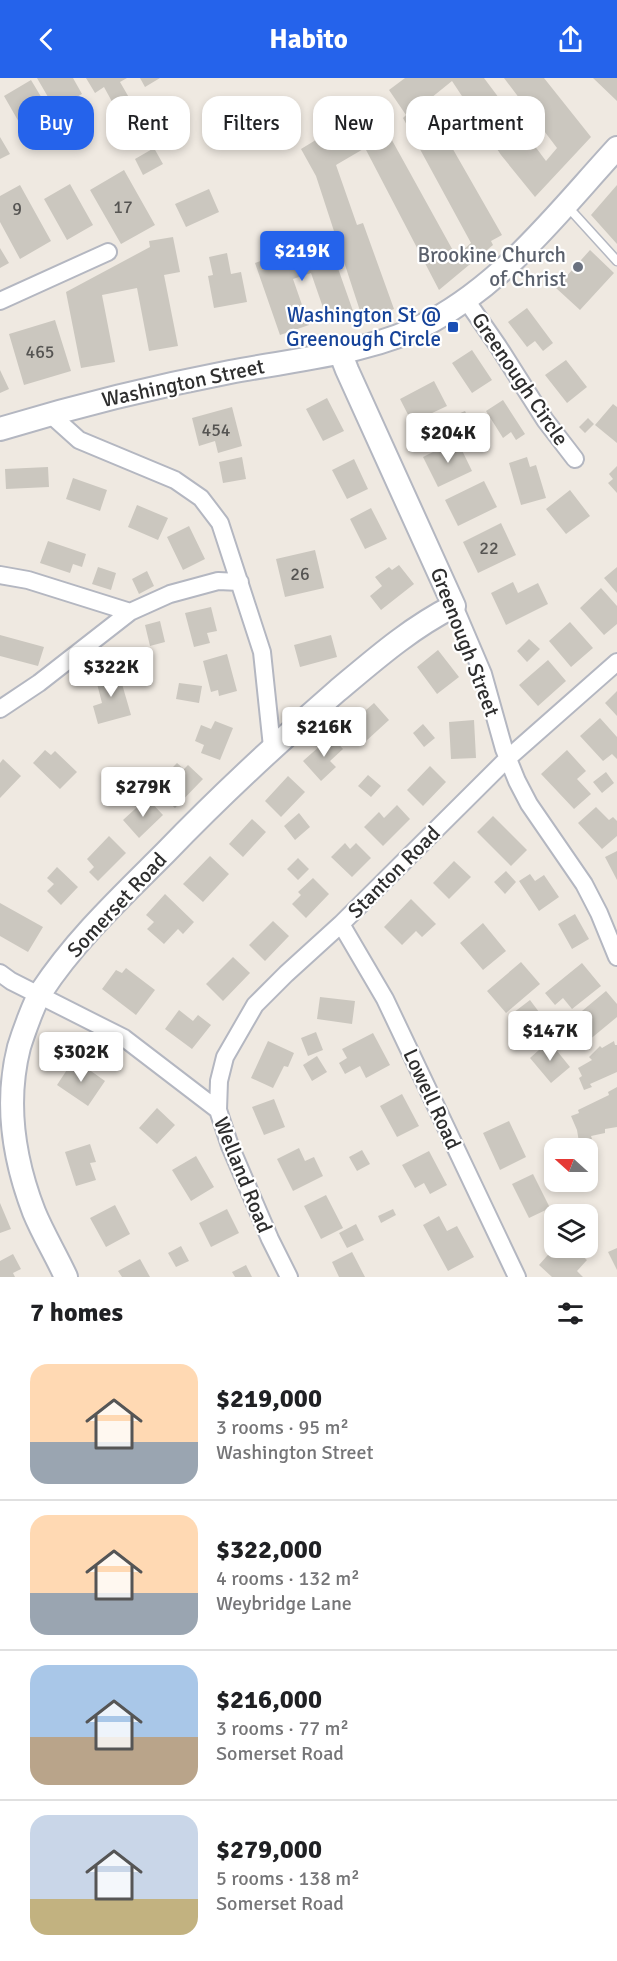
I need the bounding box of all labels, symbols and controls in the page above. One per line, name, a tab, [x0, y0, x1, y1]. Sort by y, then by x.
icon: back	[30, 23, 63, 56]
text: Habito	[269, 23, 348, 56]
icon: share	[554, 23, 587, 56]
chip: Buy	[18, 96, 94, 150]
chip: Rent	[106, 96, 190, 150]
chip: Filters	[202, 96, 301, 150]
chip: New	[313, 96, 394, 150]
chip: Apartment	[406, 96, 545, 150]
house number: 17	[113, 196, 133, 218]
house number: 9	[12, 198, 22, 220]
pin: $219K	[260, 231, 344, 282]
text: $219K	[274, 238, 330, 263]
place label: Brookine Church of Christ	[418, 242, 566, 292]
marker: Brookine Church of Christ	[571, 260, 585, 274]
place label: Washington St @ Greenough Circle	[286, 302, 441, 352]
street label: Greenough Circle	[466, 308, 574, 450]
marker: Washington St @ Greenough Circle	[446, 320, 460, 334]
house number: 465	[25, 341, 55, 363]
street label: Washington Street	[99, 353, 267, 413]
pin: $204K	[406, 413, 490, 464]
house number: 454	[201, 419, 231, 441]
text: $204K	[420, 420, 476, 445]
house number: 22	[479, 537, 499, 559]
house number: 26	[290, 563, 310, 585]
street label: Greenough Street	[425, 564, 505, 720]
pin: $322K	[69, 647, 153, 698]
text: $322K	[83, 654, 139, 679]
pin: $216K	[282, 707, 366, 758]
text: $216K	[296, 714, 352, 739]
pin: $279K	[101, 767, 185, 818]
text: $279K	[115, 774, 171, 799]
street label: Stanton Road	[342, 820, 446, 924]
street label: Somerset Road	[62, 847, 172, 963]
pin: $147K	[508, 1011, 592, 1062]
text: $147K	[522, 1018, 578, 1043]
pin: $302K	[39, 1032, 123, 1083]
text: $302K	[53, 1039, 109, 1064]
street label: Lowell Road	[397, 1044, 467, 1154]
street label: Welland Road	[208, 1113, 278, 1237]
north arrow	[544, 1138, 598, 1192]
map controls	[544, 1138, 598, 1258]
button: layers	[544, 1204, 598, 1258]
text: 7 homes	[30, 1297, 123, 1329]
icon: filters	[554, 1297, 587, 1330]
text: $219,000	[216, 1383, 322, 1415]
icon: home	[78, 1388, 150, 1460]
text: 3 rooms · 95 m²	[216, 1415, 349, 1440]
text: Washington Street	[216, 1440, 374, 1465]
text: $322,000	[216, 1534, 322, 1566]
icon: home	[78, 1539, 150, 1611]
text: 4 rooms · 132 m²	[216, 1566, 360, 1591]
text: Weybridge Lane	[216, 1591, 352, 1616]
text: $216,000	[216, 1684, 322, 1716]
icon: home	[78, 1689, 150, 1761]
text: 3 rooms · 77 m²	[216, 1716, 349, 1741]
text: Somerset Road	[216, 1741, 344, 1766]
text: $279,000	[216, 1834, 322, 1866]
icon: home	[78, 1839, 150, 1911]
text: 5 rooms · 138 m²	[216, 1866, 360, 1891]
text: Somerset Road	[216, 1891, 344, 1916]

